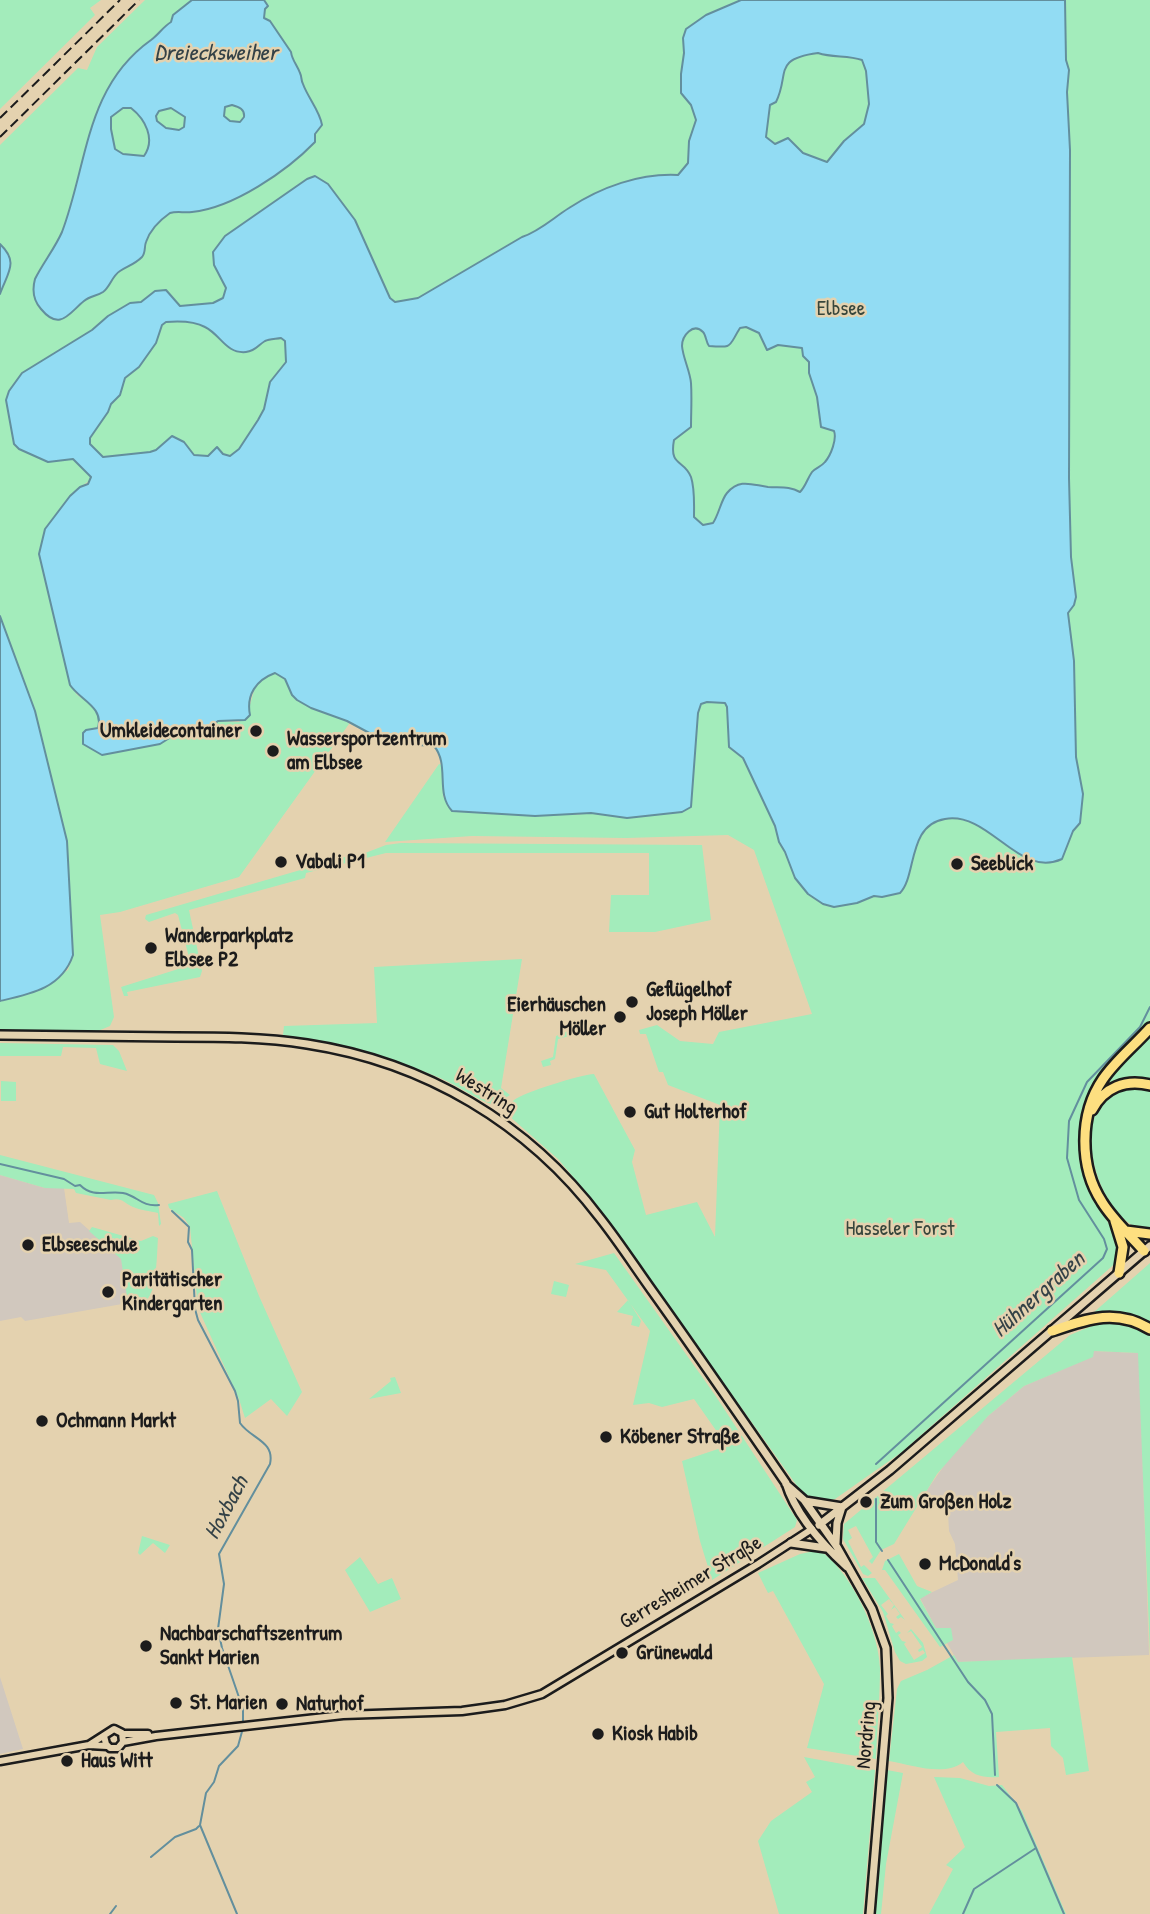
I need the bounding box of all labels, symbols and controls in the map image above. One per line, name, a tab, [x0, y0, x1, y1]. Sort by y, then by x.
water label: Dreiecksweiher	[154, 40, 278, 68]
park label: Elbsee	[817, 296, 865, 322]
place label: Umkleidecontainer	[100, 718, 242, 744]
marker: Umkleidecontainer	[248, 723, 264, 739]
place label: Wassersportzentrum am Elbsee	[287, 726, 446, 776]
marker: Wassersportzentrum am Elbsee	[265, 743, 281, 759]
place label: Vabali P1	[295, 849, 365, 875]
place label: Seeblick	[971, 851, 1033, 877]
marker: Vabali P1	[273, 854, 289, 870]
marker: Seeblick	[949, 856, 965, 872]
place label: Wanderparkplatz Elbsee P2	[165, 923, 293, 973]
marker: Wanderparkplatz Elbsee P2	[143, 940, 159, 956]
place label: Geflügelhof Joseph Möller	[646, 977, 748, 1027]
place label: Eierhäuschen Möller	[507, 992, 606, 1042]
marker: Geflügelhof Joseph Möller	[624, 994, 640, 1010]
marker: Eierhäuschen Möller	[612, 1009, 628, 1025]
street label: Westring	[450, 1063, 522, 1121]
place label: Gut Holterhof	[644, 1099, 747, 1125]
marker: Gut Holterhof	[622, 1104, 638, 1120]
park label: Hasseler Forst	[845, 1216, 955, 1242]
place label: Elbseeschule	[42, 1232, 138, 1258]
marker: Elbseeschule	[20, 1237, 36, 1253]
water label: Hühnergraben	[987, 1246, 1091, 1344]
place label: Paritätischer Kindergarten	[122, 1267, 223, 1317]
marker: Paritätischer Kindergarten	[100, 1284, 116, 1300]
place label: Ochmann Markt	[56, 1408, 176, 1434]
marker: Ochmann Markt	[34, 1413, 50, 1429]
place label: Köbener Straße	[620, 1424, 740, 1450]
marker: Köbener Straße	[598, 1429, 614, 1445]
water label: Hoxbach	[199, 1472, 255, 1544]
place label: Zum Großen Holz	[880, 1489, 1011, 1515]
marker: Zum Großen Holz	[858, 1494, 874, 1510]
street label: Gerresheimer Straße	[615, 1531, 767, 1635]
place label: McDonald's	[939, 1551, 1021, 1577]
marker: McDonald's	[917, 1556, 933, 1572]
place label: Nachbarschaftszentrum Sankt Marien	[160, 1621, 342, 1671]
marker: Nachbarschaftszentrum Sankt Marien	[138, 1638, 154, 1654]
place label: Grünewald	[636, 1640, 712, 1666]
marker: Grünewald	[614, 1645, 630, 1661]
place label: St. Marien	[190, 1690, 268, 1716]
place label: Naturhof	[296, 1691, 364, 1717]
marker: St. Marien	[168, 1695, 184, 1711]
marker: Naturhof	[274, 1696, 290, 1712]
street label: Nordring	[852, 1700, 882, 1770]
place label: Kiosk Habib	[612, 1721, 698, 1747]
marker: Kiosk Habib	[590, 1726, 606, 1742]
place label: Haus Witt	[81, 1748, 152, 1774]
marker: Haus Witt	[59, 1753, 75, 1769]

